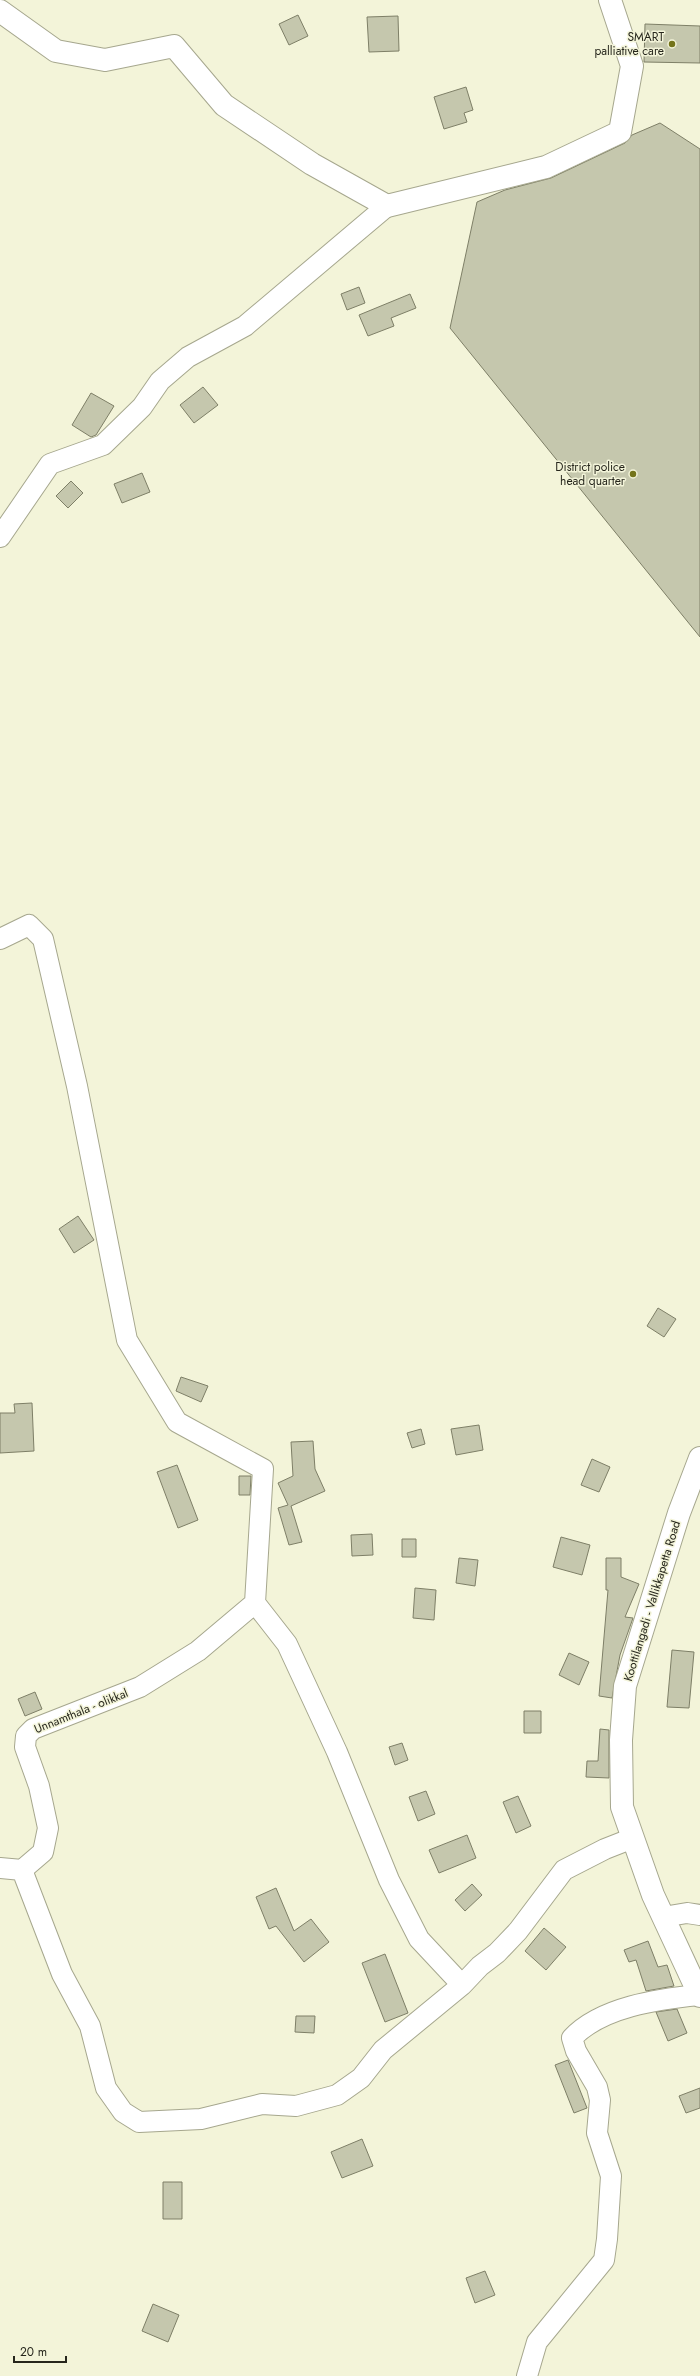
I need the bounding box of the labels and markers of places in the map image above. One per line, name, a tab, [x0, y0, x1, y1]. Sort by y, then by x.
place label: SMART palliative care	[594, 28, 664, 60]
marker: SMART palliative care	[667, 39, 677, 49]
place label: District police head quarter	[555, 458, 626, 490]
marker: District police head quarter	[628, 469, 638, 479]

